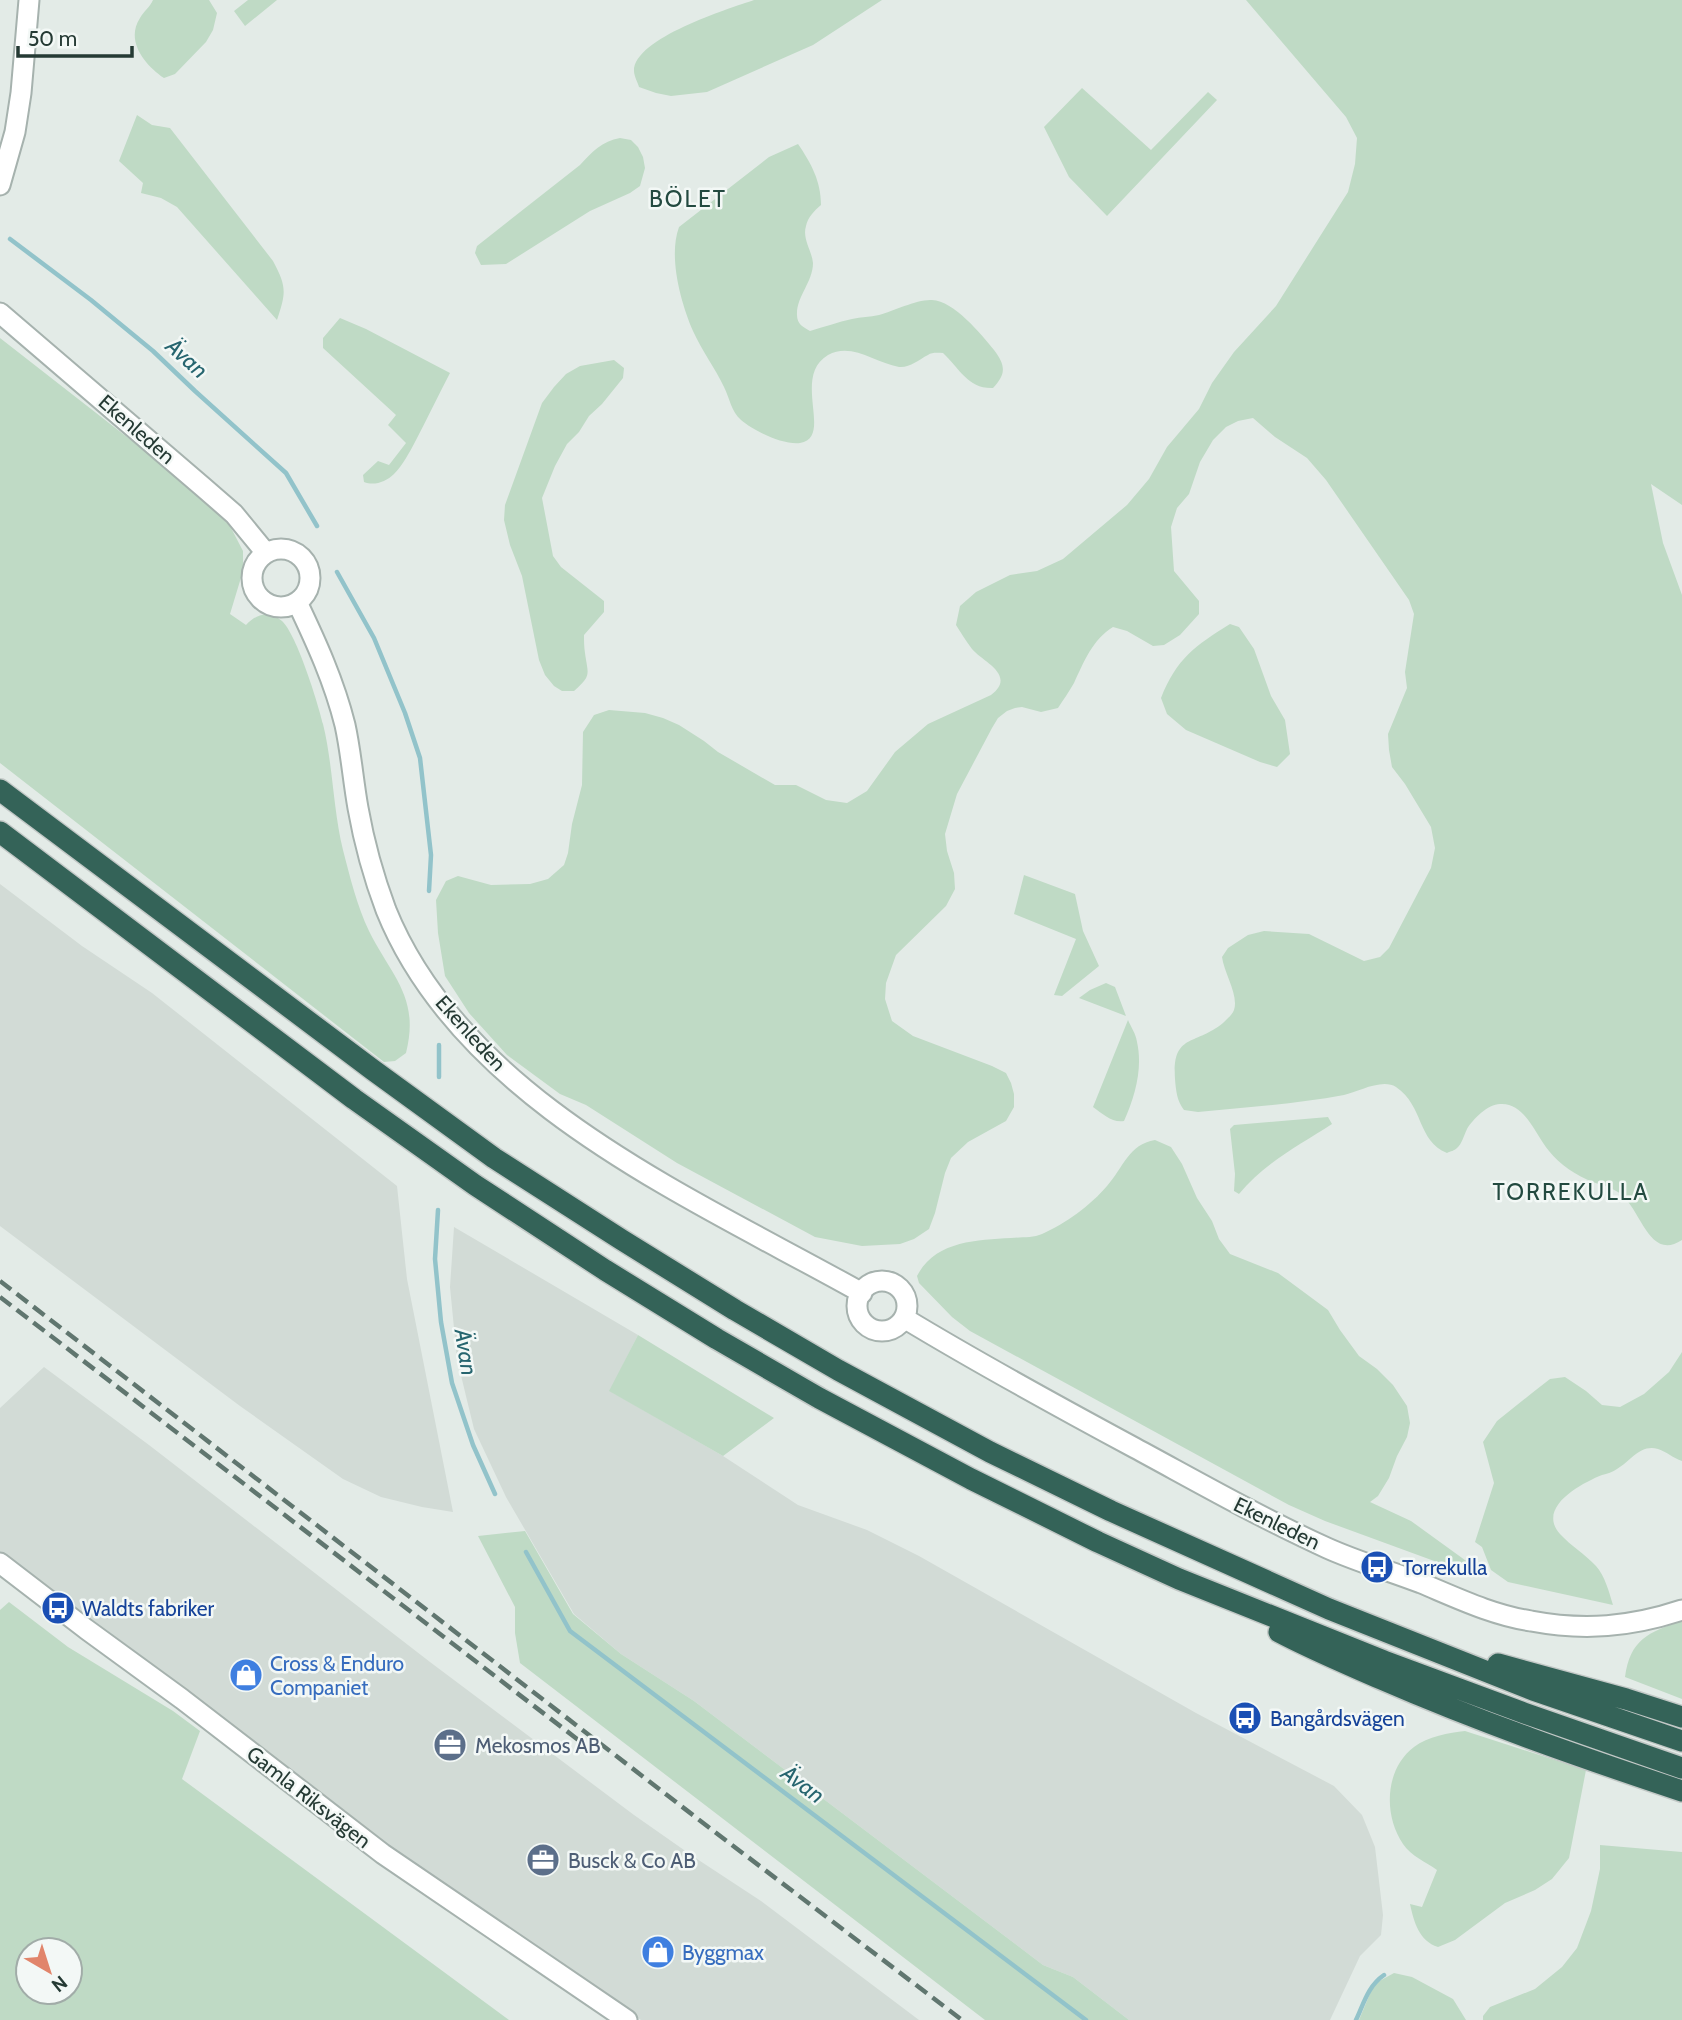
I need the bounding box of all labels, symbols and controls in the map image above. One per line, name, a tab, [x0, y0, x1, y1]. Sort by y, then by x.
scale bar	[18, 14, 131, 58]
text: 50 m	[28, 26, 77, 51]
district label: BÖLET	[649, 185, 727, 213]
water label: Ävan	[160, 331, 214, 384]
street label: Ekenleden	[94, 389, 180, 469]
street label: Ekenleden	[431, 990, 511, 1076]
district label: TORREKULLA	[1493, 1178, 1649, 1206]
water label: Ävan	[448, 1326, 483, 1377]
street label: Ekenleden	[1230, 1491, 1324, 1555]
bus stop icon: Torrekulla	[1358, 1548, 1396, 1586]
place label: Torrekulla	[1402, 1555, 1487, 1580]
bus stop icon: Waldts fabriker	[39, 1589, 77, 1627]
place label: Waldts fabriker	[82, 1596, 214, 1621]
place label: Cross & Enduro Companiet	[270, 1651, 404, 1700]
shop icon: Cross & Enduro Companiet	[227, 1656, 265, 1694]
bus stop icon: Bangårdsvägen	[1226, 1699, 1264, 1737]
place label: Bangårdsvägen	[1270, 1706, 1405, 1731]
office icon: Mekosmos AB	[431, 1726, 469, 1764]
place label: Mekosmos AB	[475, 1733, 601, 1758]
street label: Gamla Riksvägen	[242, 1741, 376, 1853]
water label: Ävan	[775, 1758, 830, 1809]
office icon: Busck & Co AB	[524, 1841, 562, 1879]
place label: Busck & Co AB	[568, 1848, 696, 1873]
shop icon: Byggmax	[639, 1933, 677, 1971]
north arrow	[14, 1936, 84, 2006]
place label: Byggmax	[682, 1940, 764, 1965]
text: N	[47, 1971, 72, 1997]

